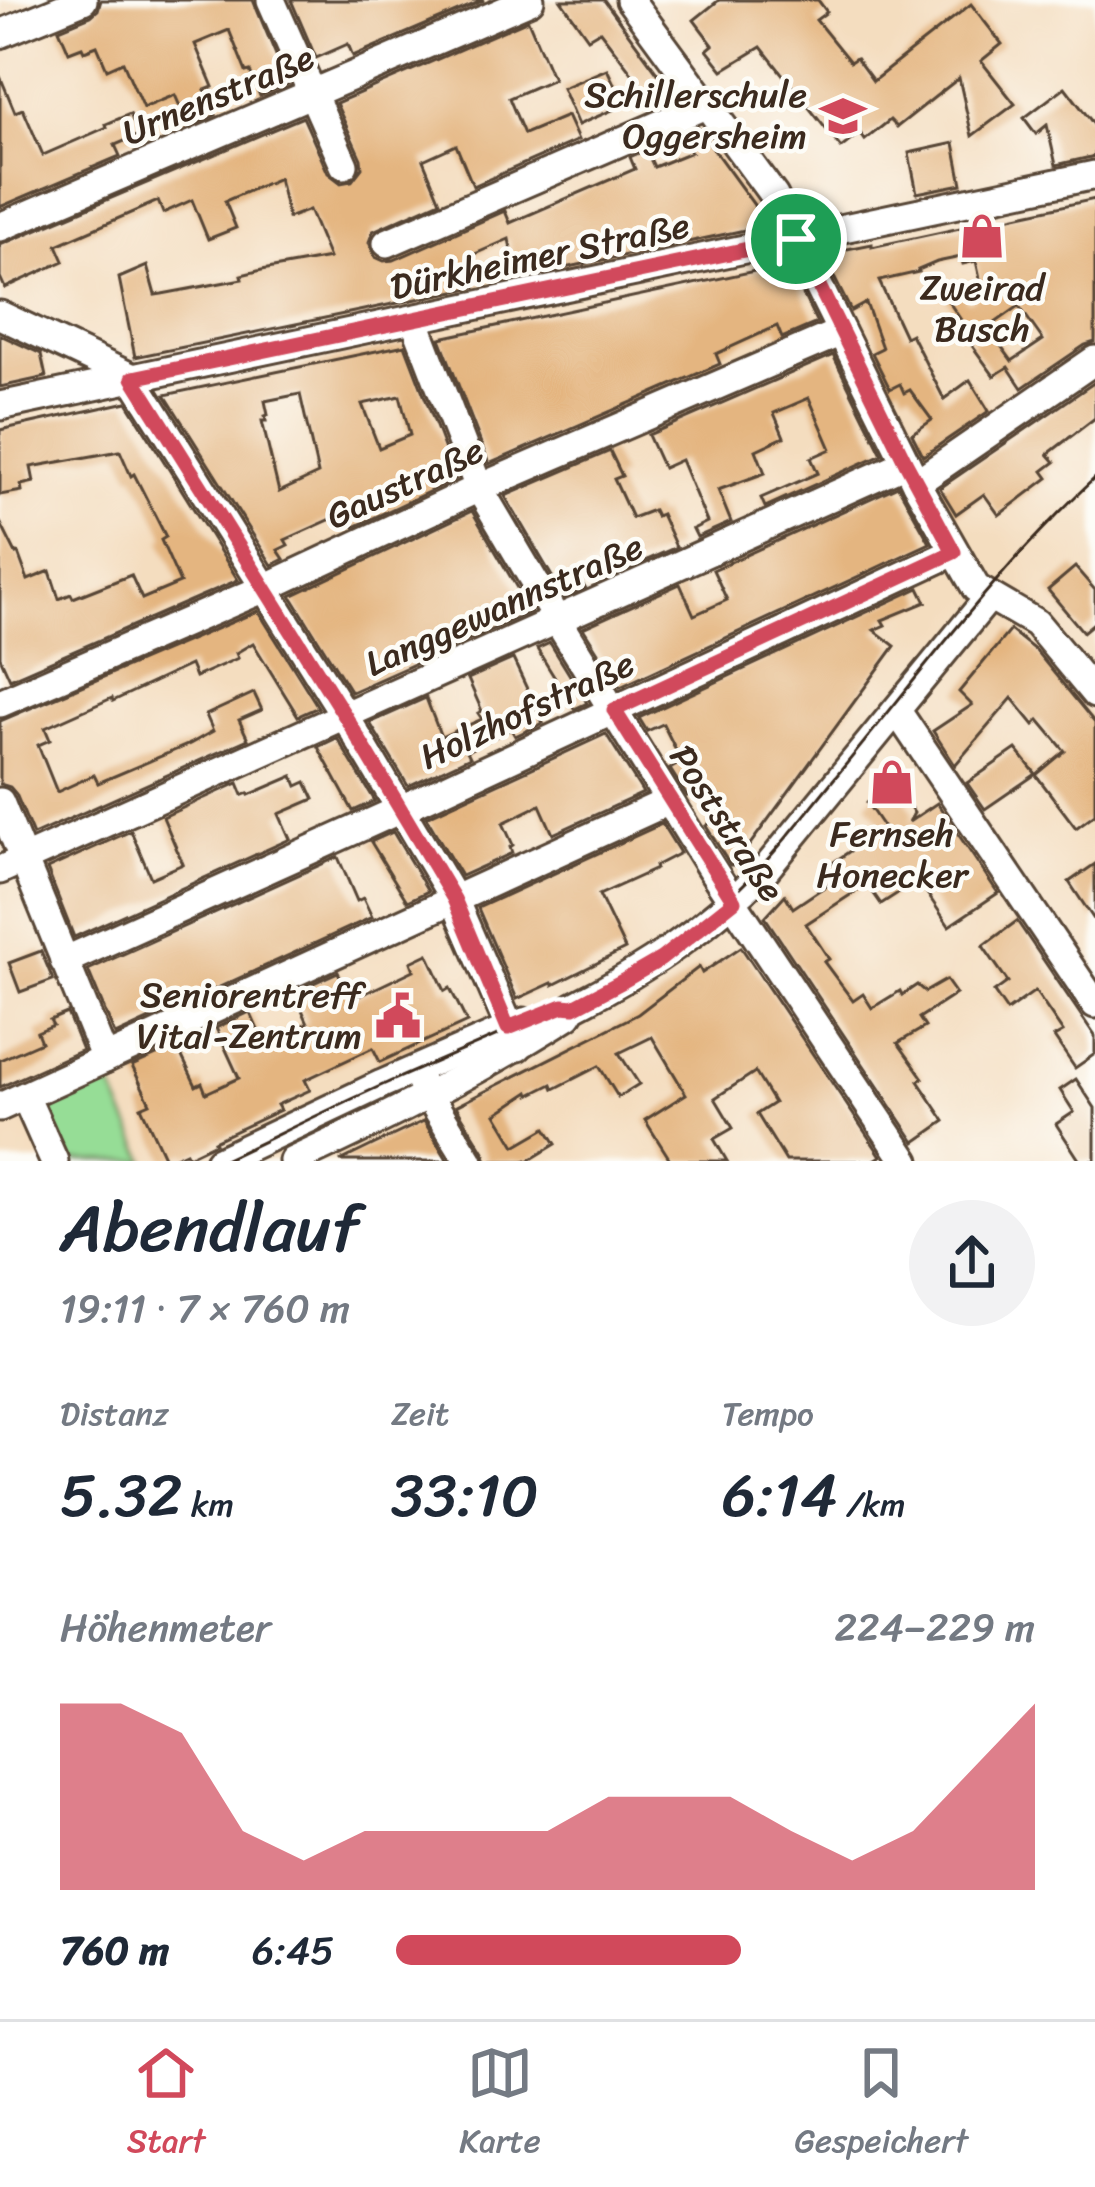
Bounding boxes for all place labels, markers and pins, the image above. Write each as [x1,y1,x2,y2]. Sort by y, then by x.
place label: Schillerschule Oggersheim [584,63,807,168]
school or university icon: Schillerschule Oggersheim [818,91,868,141]
pin [745,188,847,290]
shop icon: Zweirad Busch [957,211,1007,261]
place label: Zweirad Busch [920,256,1046,361]
shop icon: Fernseh Honecker [867,757,917,807]
place label: Fernseh Honecker [817,802,970,907]
place label: Seniorentreff Vital-Zentrum [137,963,367,1068]
public building icon: Seniorentreff Vital-Zentrum [373,991,423,1041]

